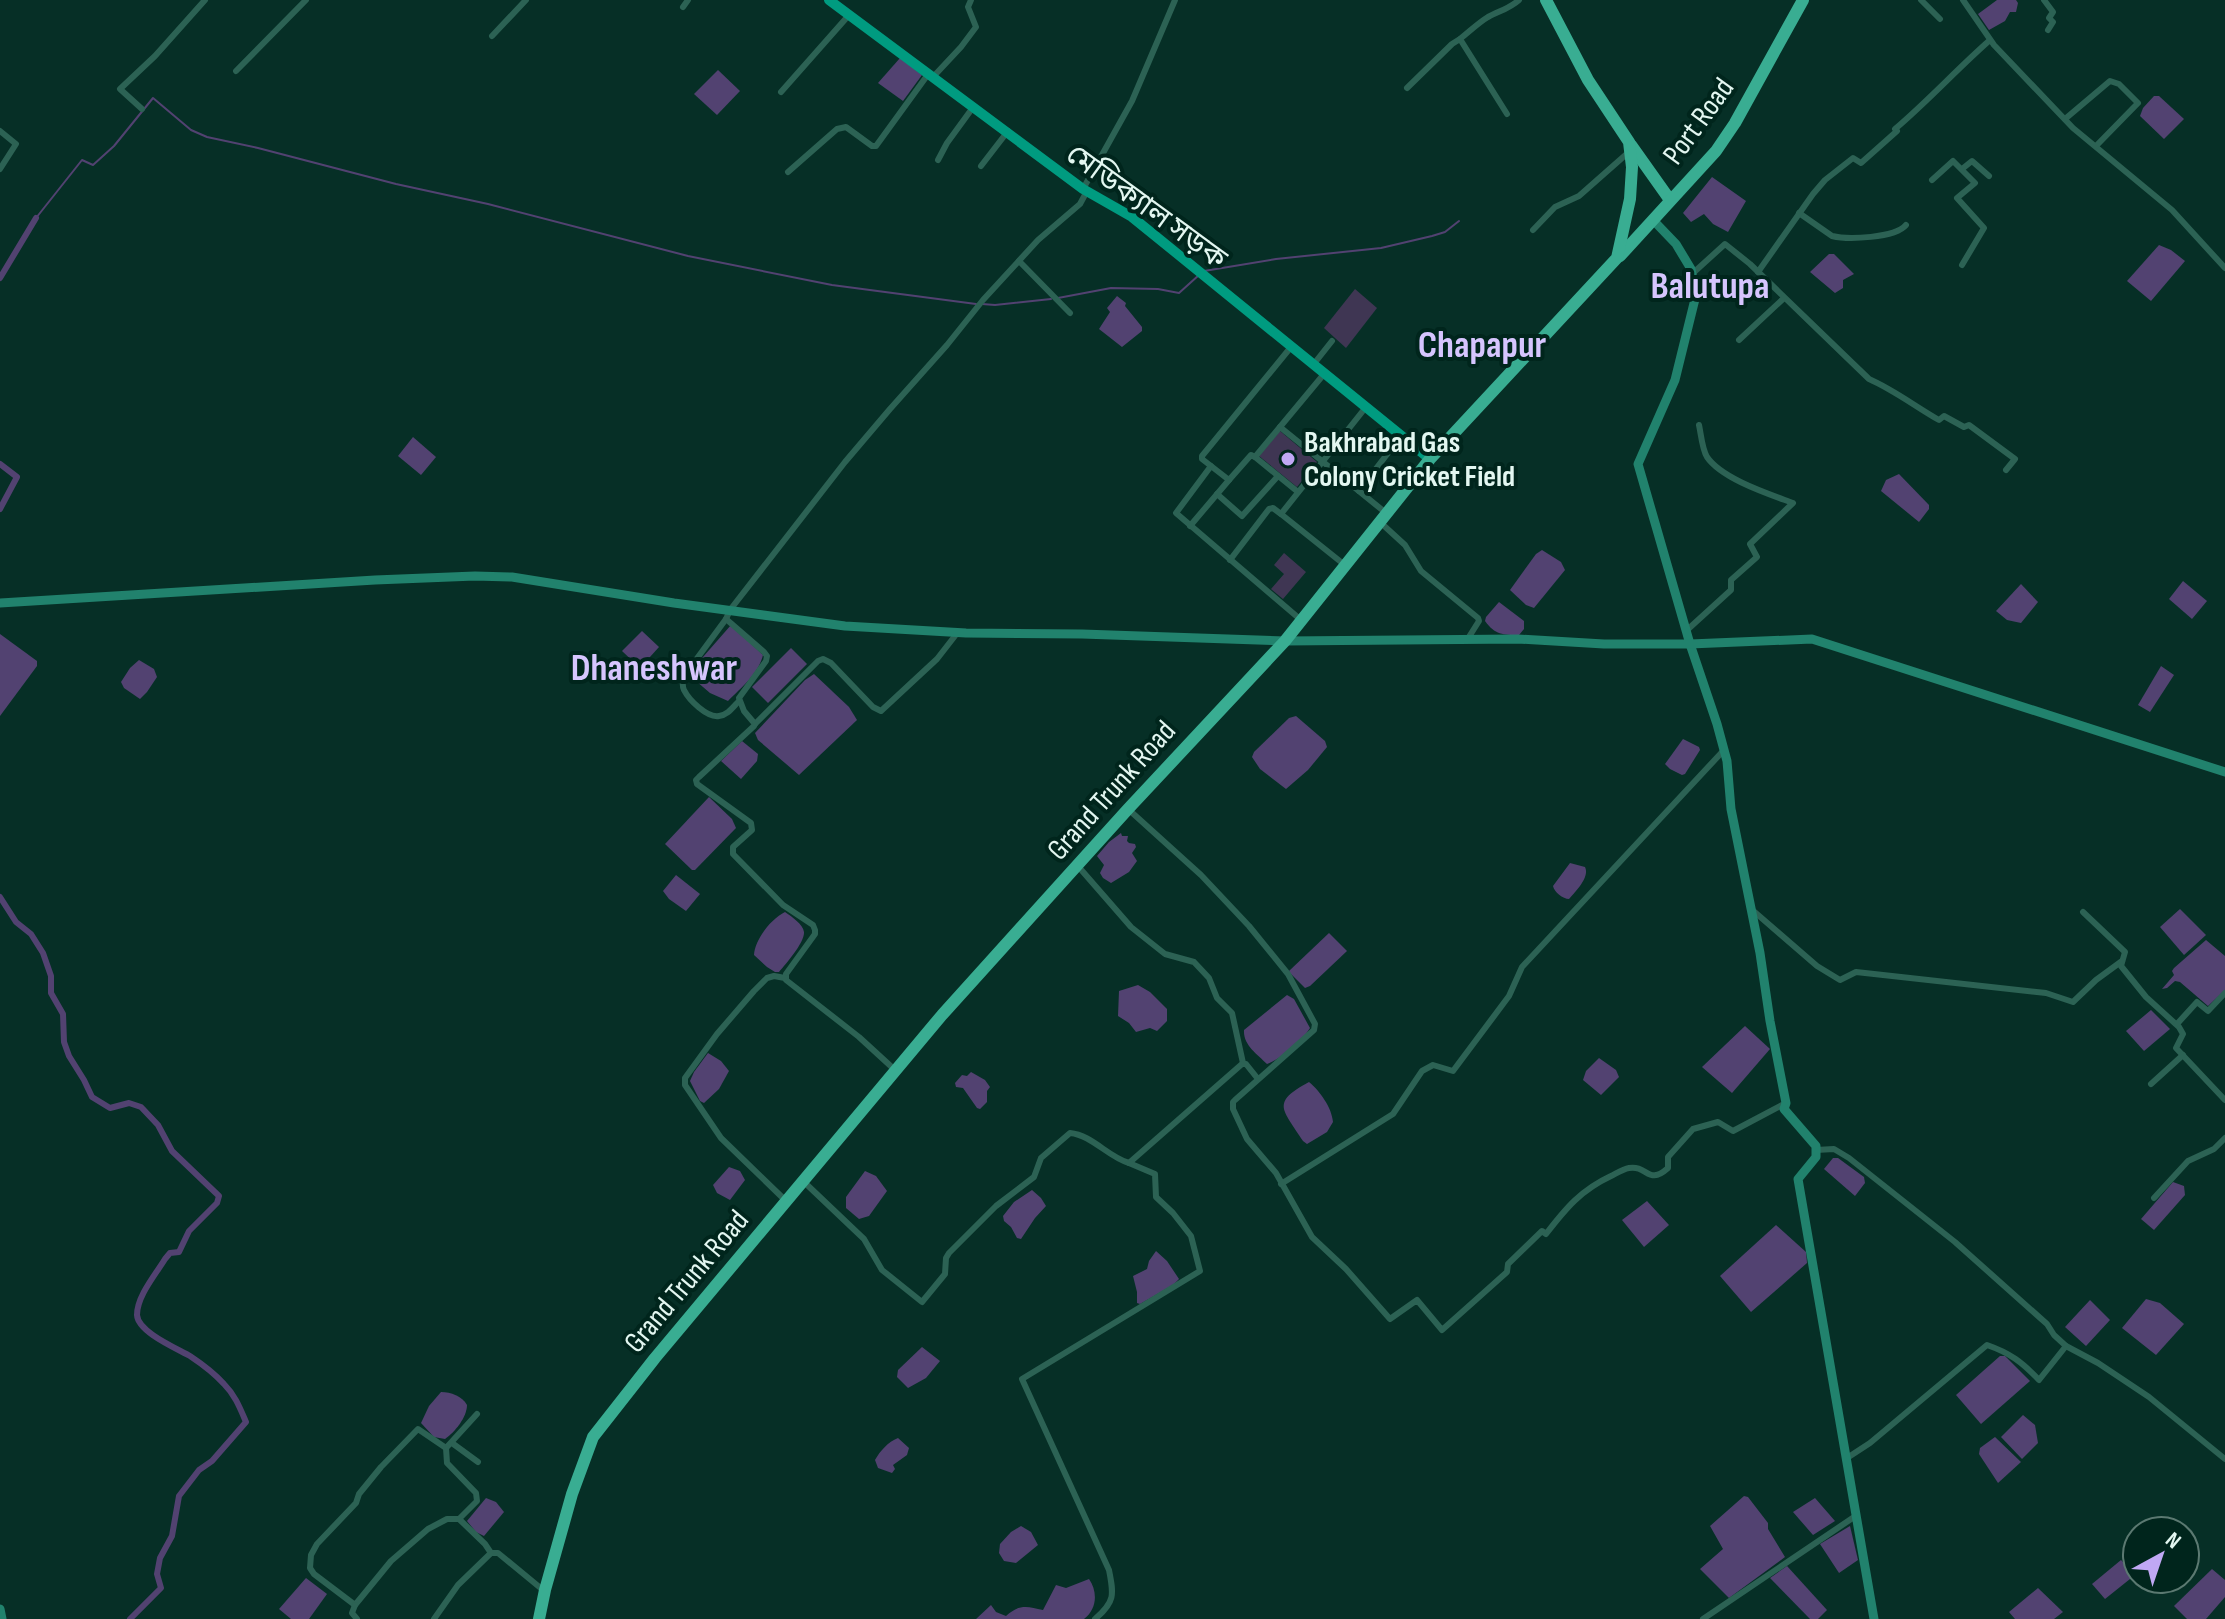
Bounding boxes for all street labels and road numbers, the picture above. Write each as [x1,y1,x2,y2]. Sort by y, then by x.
street label: Port Road [1655,71,1742,172]
street label: মেডিক্যাল সড়ক [1059,136,1235,278]
street label: Grand Trunk Road [1040,714,1184,868]
street label: Grand Trunk Road [617,1203,757,1360]

